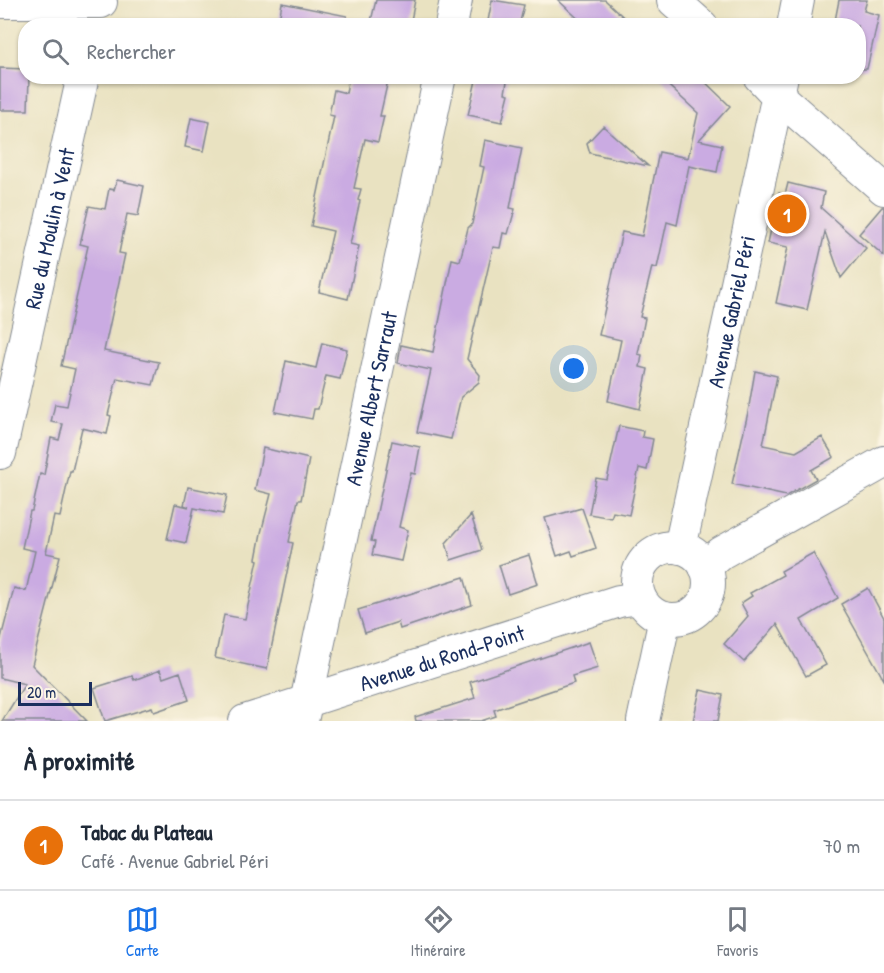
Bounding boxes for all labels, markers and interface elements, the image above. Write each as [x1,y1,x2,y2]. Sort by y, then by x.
search box [18,18,866,84]
icon: search [39,35,72,68]
text: Rechercher [87,36,176,66]
street label: Rue du Moulin à Vent [17,145,82,312]
pin: 1 [768,192,806,236]
street label: Avenue Gabriel Péri [700,233,762,390]
street label: Avenue Albert Sarraut [338,308,404,488]
your location [559,354,588,383]
street label: Avenue du Rond-Point [356,617,529,698]
scale bar [18,679,92,706]
text: 20 m [27,681,56,703]
text: À proximité [24,743,135,778]
text: Tabac du Plateau [81,817,212,847]
text: 1 [40,832,47,859]
text: 70 m [823,832,860,859]
text: Café · Avenue Gabriel Péri [81,847,269,874]
tab: Carte [126,903,159,961]
tab: Itinéraire [411,903,466,961]
tab: Favoris [717,903,758,961]

